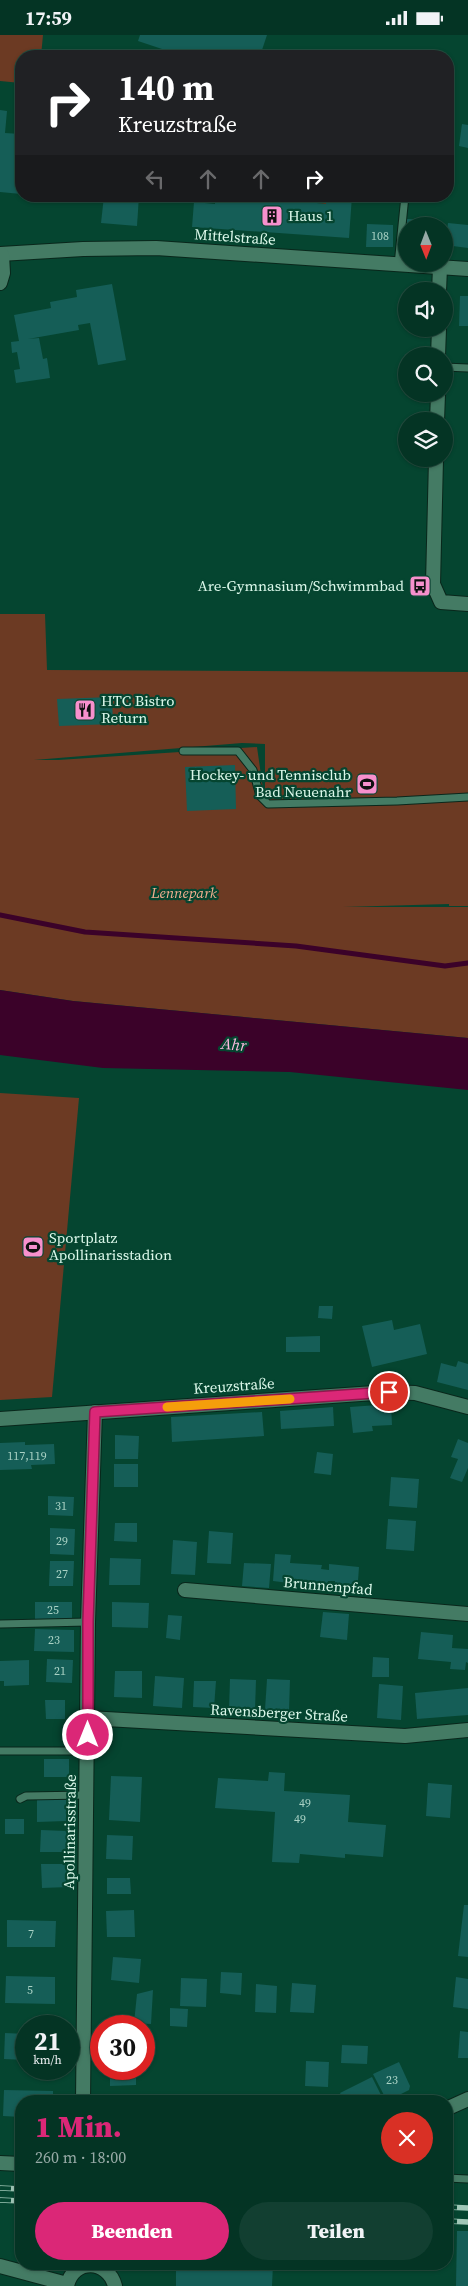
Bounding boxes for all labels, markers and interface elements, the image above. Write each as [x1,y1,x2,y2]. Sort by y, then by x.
text: 17:59 [25,5,72,31]
text: 140 m [118,64,214,112]
icon: right [35,70,100,135]
text: Kreuzstraße [118,109,237,139]
icon: left [141,165,169,193]
icon: ahead [194,165,222,193]
icon: ahead [247,165,275,193]
icon: right [300,165,328,193]
building icon: Haus 1 [260,204,284,228]
place label: Haus 1 [288,205,333,226]
north arrow [398,217,452,273]
map controls [398,217,453,467]
street label: Mittelstraße [194,223,277,250]
house number: 108 [371,228,389,244]
button: sound [398,282,453,337]
button: search [398,347,453,402]
button: layers [398,412,453,467]
bus stop icon: Are-Gymnasium/Schwimmbad [408,574,432,598]
place label: Are-Gymnasium/Schwimmbad [198,575,404,596]
place label: HTC Bistro Return [101,690,174,728]
restaurant icon: HTC Bistro Return [73,698,97,722]
place label: Hockey- und Tennisclub Bad Neuenahr [190,764,352,802]
sports icon: Hockey- und Tennisclub Bad Neuenahr [355,772,379,796]
park label: Lennepark [150,882,218,903]
water label: Ahr [219,1032,248,1056]
place label: Sportplatz Apollinarisstadion [49,1227,172,1265]
sports icon: Sportplatz Apollinarisstadion [21,1235,45,1259]
pin [368,1371,410,1413]
street label: Kreuzstraße [193,1372,276,1399]
icon: arrive [375,1378,403,1406]
house number: 117,119 [7,1448,47,1464]
house number: 31 [55,1498,67,1514]
house number: 29 [56,1533,68,1549]
house number: 27 [56,1566,68,1582]
street label: Brunnenpfad [283,1571,374,1600]
house number: 25 [47,1602,59,1618]
house number: 23 [48,1632,60,1648]
house number: 21 [54,1663,66,1679]
street label: Ravensberger Straße [210,1698,349,1727]
position arrow [61,1708,113,1760]
street label: Apollinarisstraße [58,1774,81,1890]
house number: 49 [299,1795,311,1811]
house number: 49 [294,1811,306,1827]
house number: 7 [28,1926,34,1942]
house number: 5 [27,1982,33,1998]
speed limit sign: 30 [90,2015,155,2080]
text: 21 [34,2024,61,2058]
text: km/h [33,2052,62,2068]
house number: 23 [386,2072,398,2088]
text: 1 Min. [35,2106,122,2147]
button: close [381,2112,433,2164]
text: 260 m · 18:00 [35,2146,126,2168]
button: Beenden [35,2202,229,2260]
button: Teilen [239,2202,433,2260]

